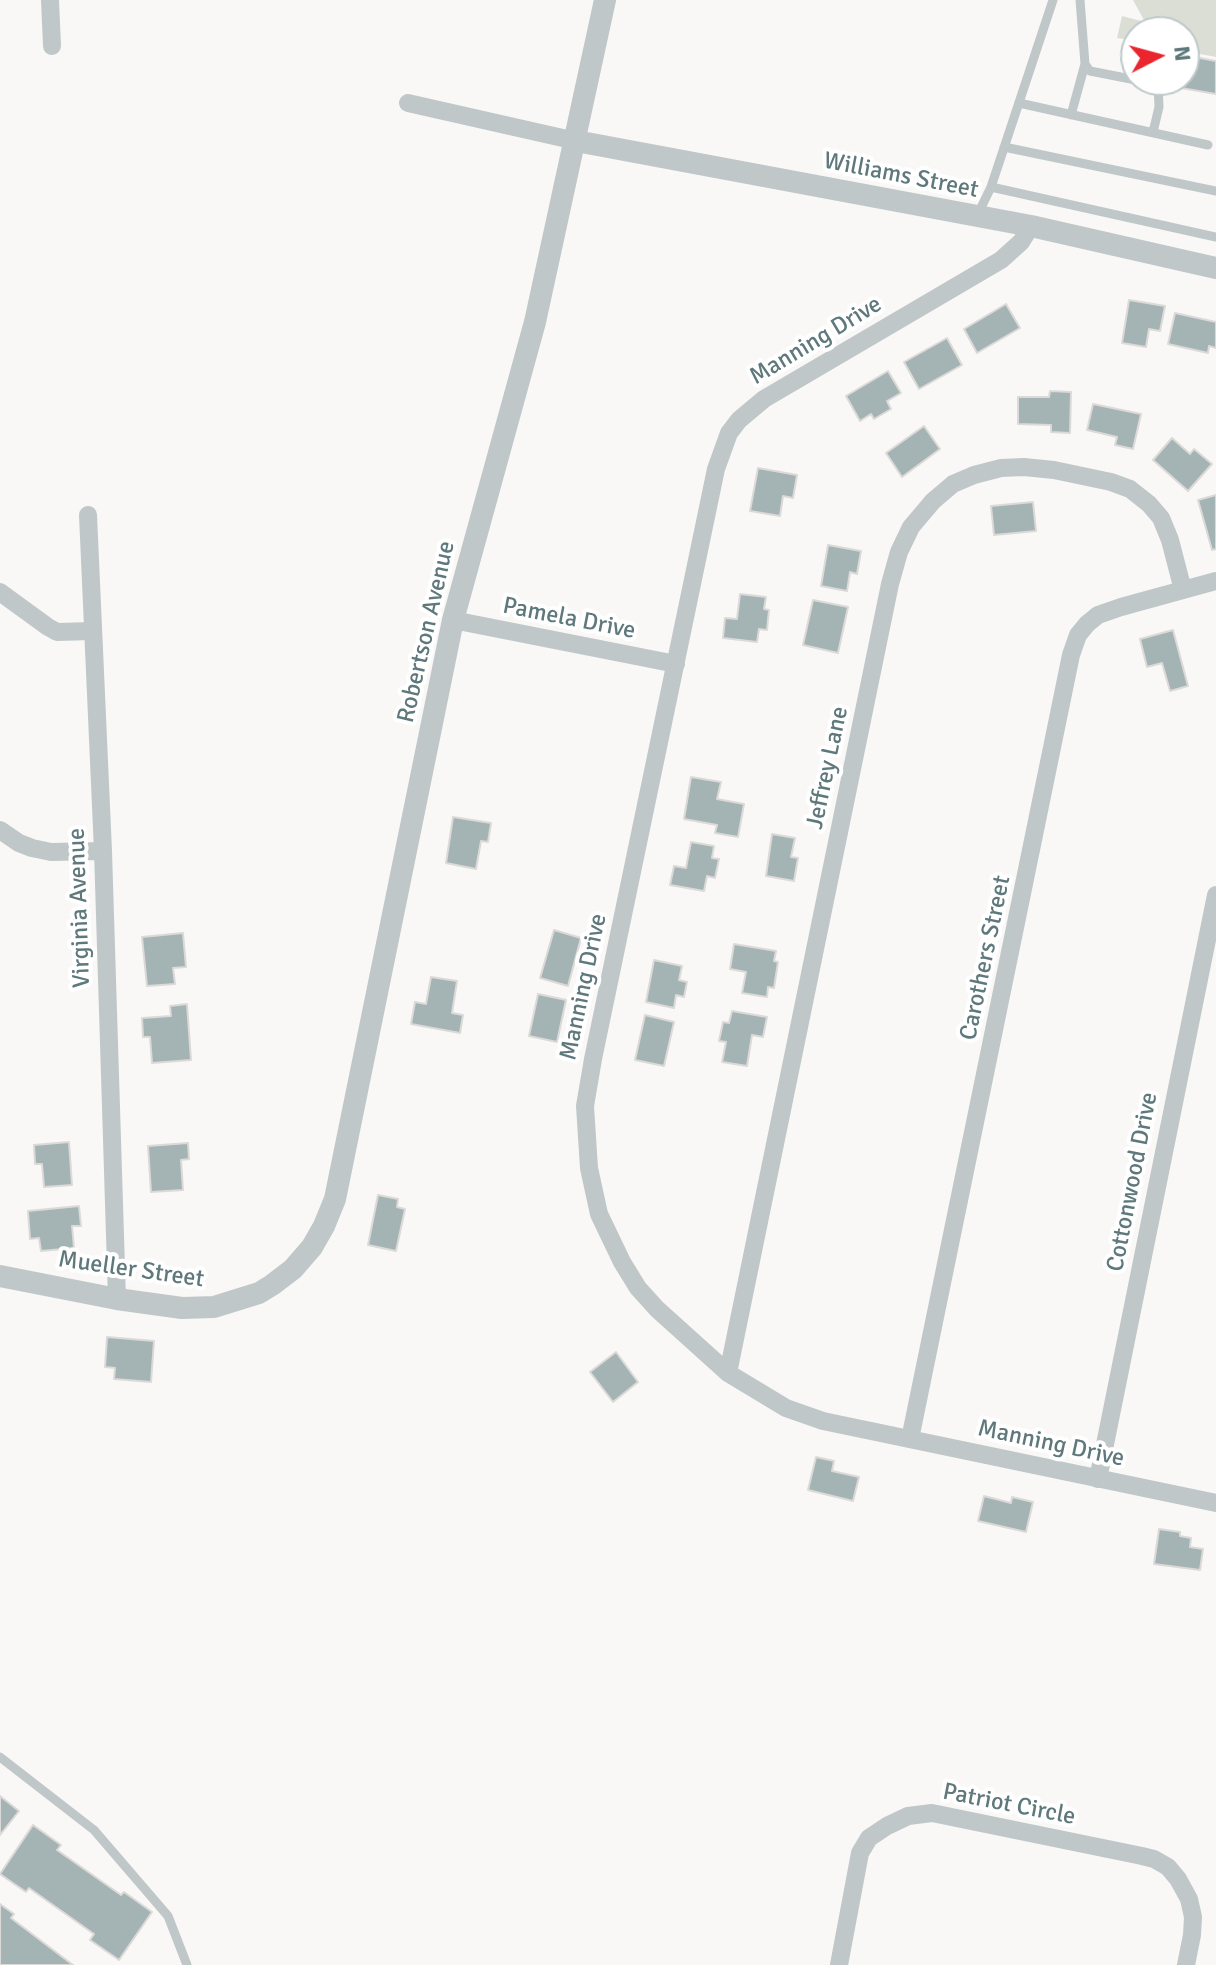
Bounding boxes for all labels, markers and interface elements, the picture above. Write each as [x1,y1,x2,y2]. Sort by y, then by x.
north arrow [1120,16,1200,96]
text: N [1168,45,1197,63]
street label: Williams Street [821,147,981,205]
street label: Manning Drive [745,290,887,392]
street label: Robertson Avenue [392,538,462,726]
street label: Pamela Drive [500,592,638,646]
street label: Jeffrey Lane [801,704,855,832]
street label: Virginia Avenue [63,827,97,989]
street label: Carothers Street [954,873,1018,1043]
street label: Manning Drive [554,911,614,1063]
street label: Cottonwood Drive [1101,1090,1165,1274]
street label: Mueller Street [56,1246,206,1294]
street label: Manning Drive [975,1414,1127,1474]
street label: Patriot Circle [940,1778,1078,1832]

